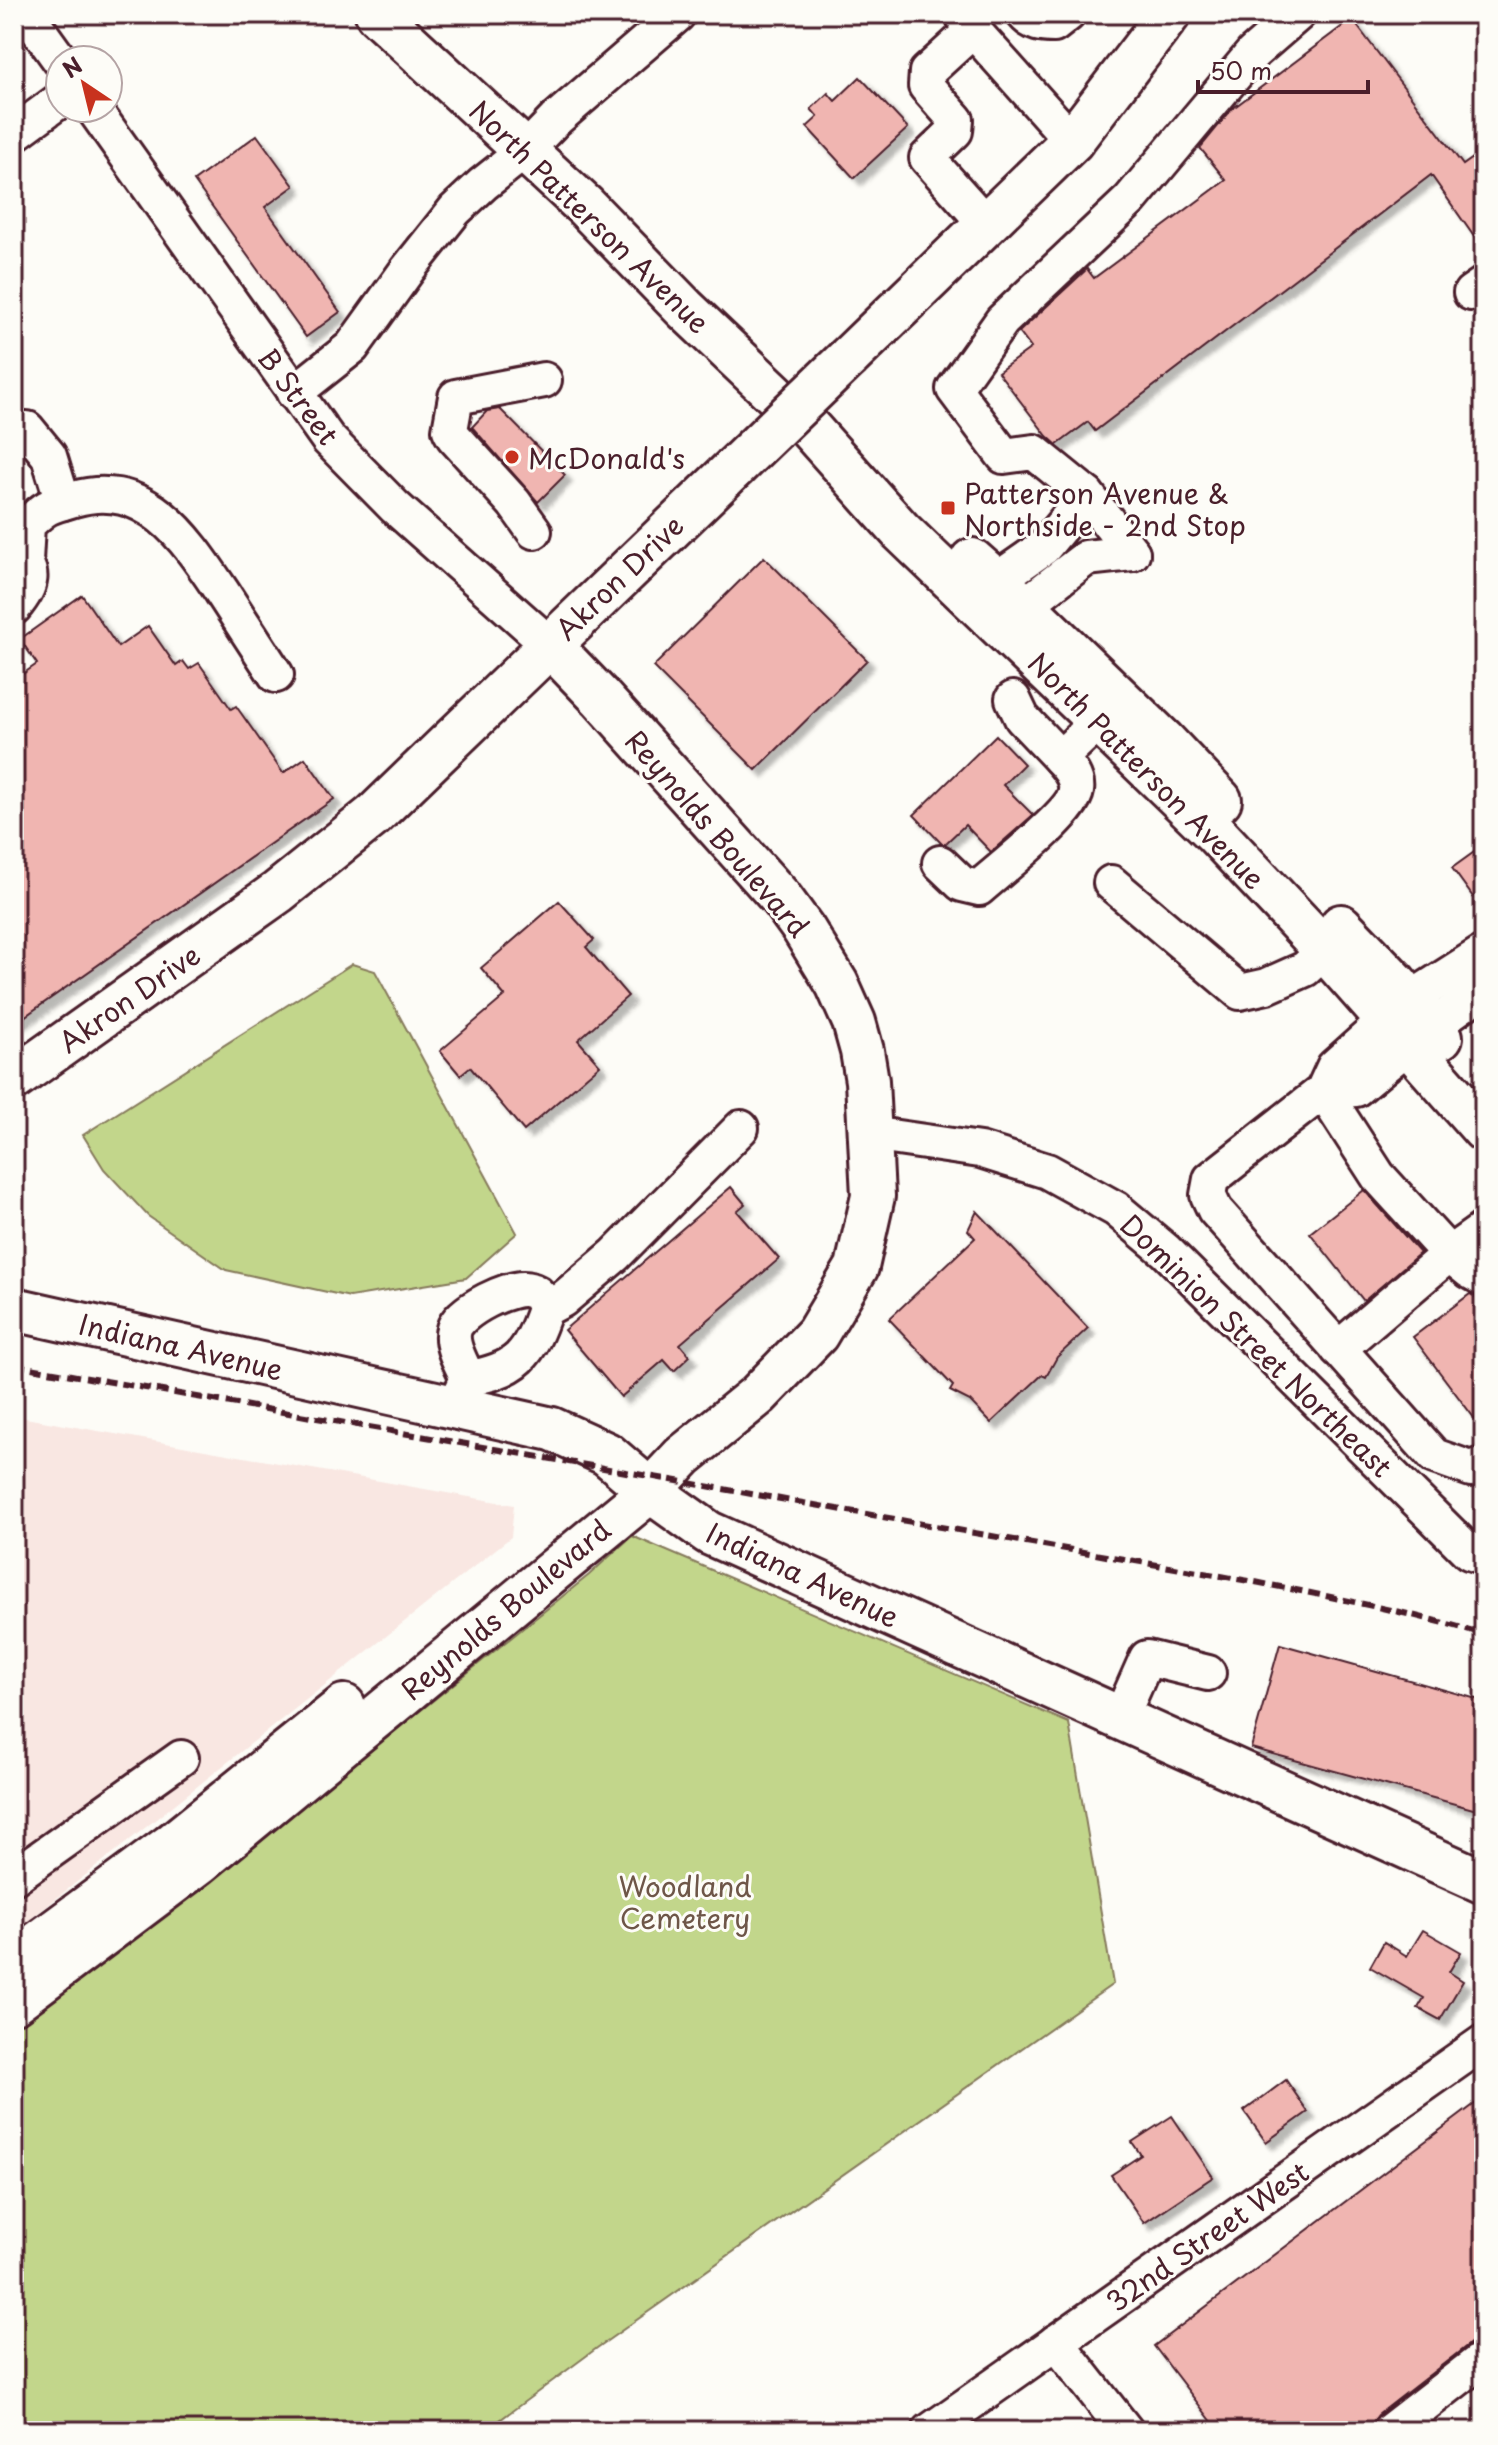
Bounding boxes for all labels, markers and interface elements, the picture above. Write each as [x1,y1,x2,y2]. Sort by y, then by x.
north arrow [44,44,124,124]
scale bar [1198,44,1368,94]
text: N [55,48,88,85]
text: 50 m [1210,52,1272,88]
street label: North Patterson Avenue [460,89,720,343]
street label: B Street [248,338,350,454]
place label: McDonald's [528,436,685,479]
marker: McDonald's [503,448,521,466]
place label: Patterson Avenue & Northside - 2nd Stop [964,471,1246,546]
marker: Patterson Avenue & Northside - 2nd Stop [939,499,957,517]
street label: Akron Drive [545,505,693,649]
street label: North Patterson Avenue [1019,642,1275,898]
street label: Reynolds Boulevard [616,720,820,946]
street label: Akron Drive [49,933,209,1063]
street label: Dominion Street Northeast [1111,1203,1403,1487]
street label: Indiana Avenue [75,1302,287,1390]
street label: Reynolds Boulevard [391,1508,619,1710]
street label: Indiana Avenue [700,1511,906,1637]
park label: Woodland Cemetery [618,1864,752,1939]
street label: 32nd Street West [1097,2150,1317,2322]

